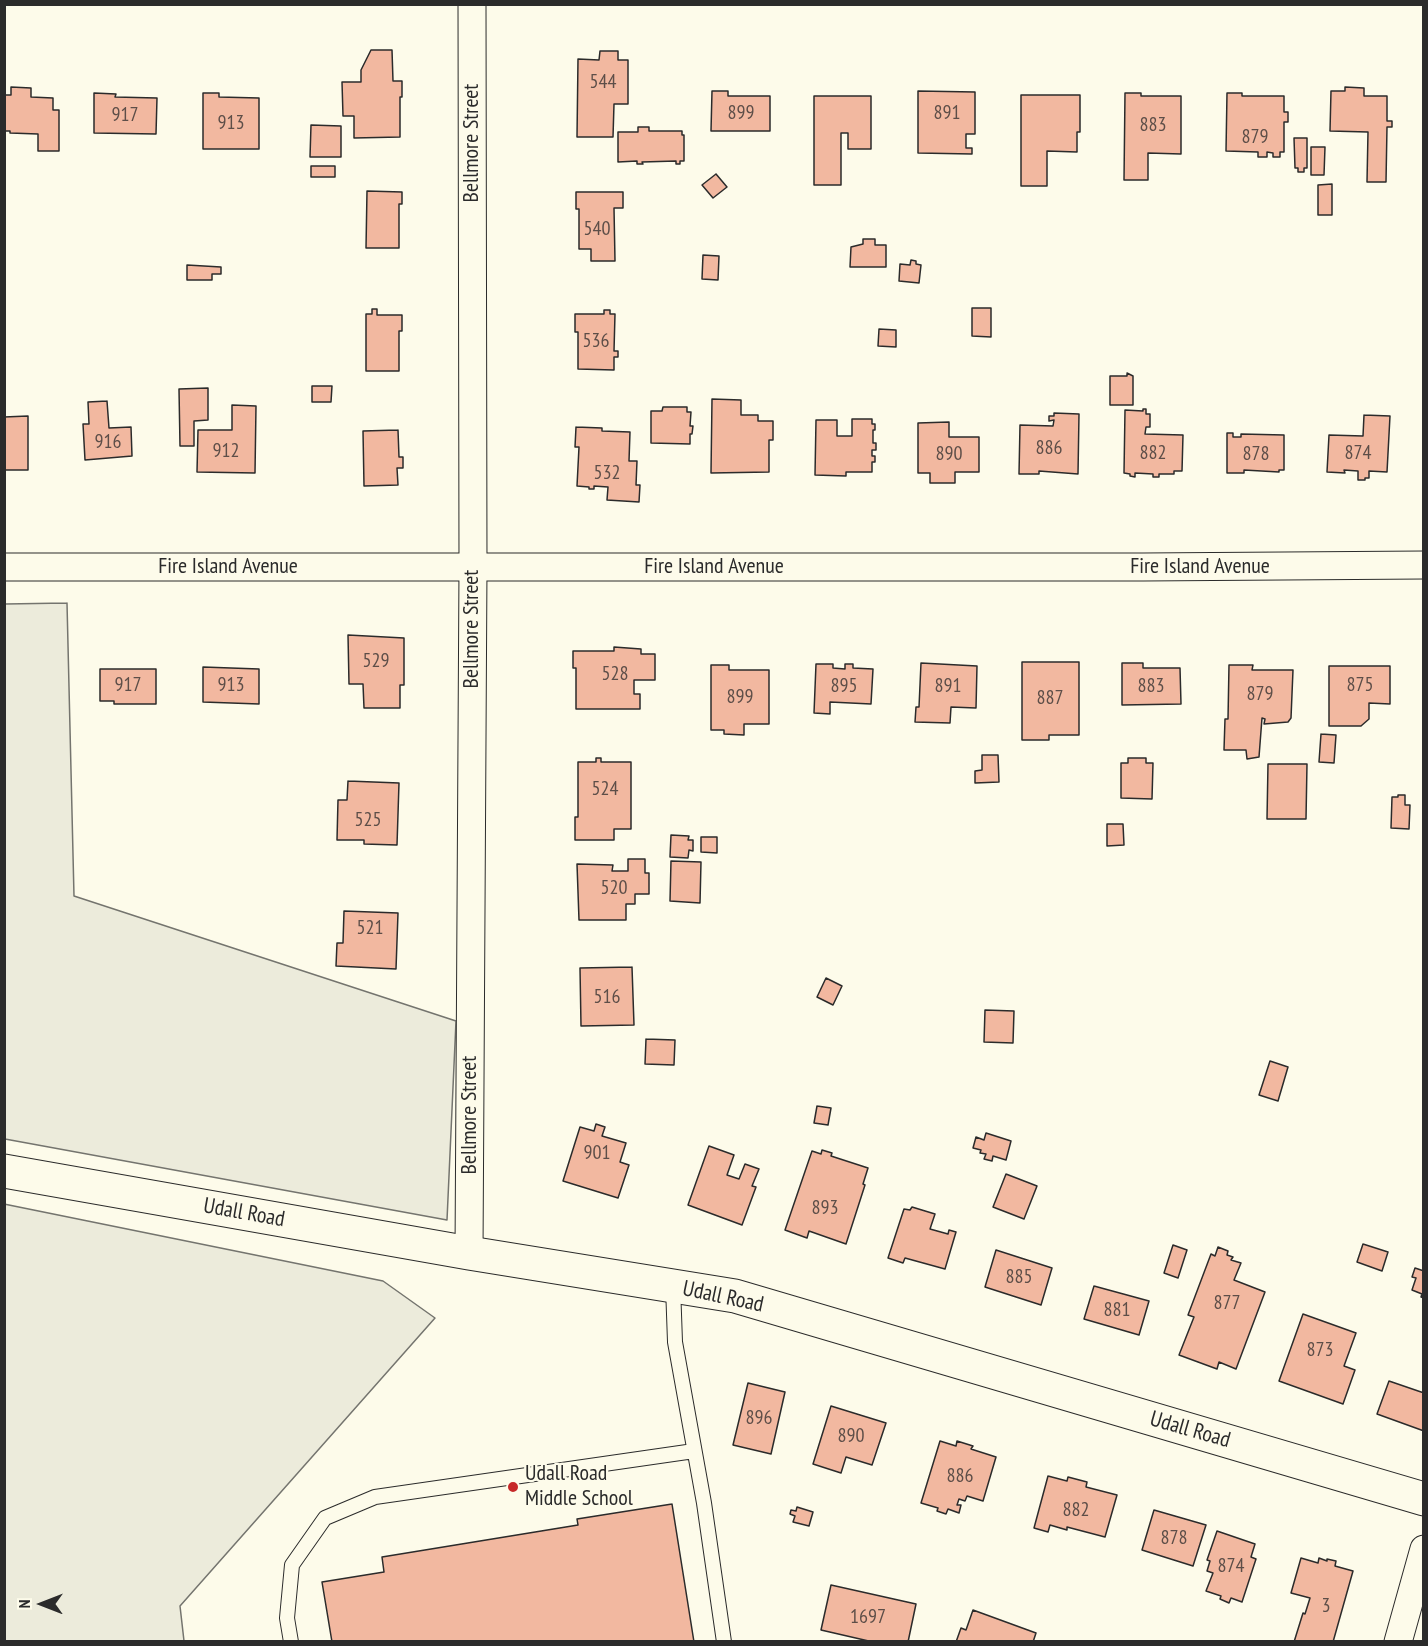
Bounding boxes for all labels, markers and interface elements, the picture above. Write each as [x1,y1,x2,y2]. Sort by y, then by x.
house number: 544 [590,70,616,94]
street label: Bellmore Street [459,84,485,202]
house number: 899 [728,101,754,125]
house number: 891 [934,101,960,125]
house number: 917 [112,103,138,127]
house number: 913 [218,111,244,135]
house number: 883 [1140,113,1166,137]
house number: 879 [1242,125,1268,149]
house number: 540 [584,217,610,241]
house number: 536 [583,329,609,353]
house number: 916 [95,430,121,454]
house number: 886 [1036,436,1062,460]
house number: 912 [213,439,239,463]
house number: 882 [1140,441,1166,465]
house number: 874 [1345,441,1371,465]
house number: 890 [936,442,962,466]
house number: 878 [1243,442,1269,466]
house number: 532 [594,461,620,485]
street label: Fire Island Avenue [158,554,298,580]
street label: Fire Island Avenue [644,554,784,580]
street label: Fire Island Avenue [1130,554,1270,580]
street label: Bellmore Street [459,570,485,688]
house number: 529 [363,649,389,673]
house number: 528 [602,662,628,686]
house number: 917 [115,673,141,697]
house number: 913 [218,673,244,697]
house number: 875 [1347,673,1373,697]
house number: 895 [831,674,857,698]
house number: 891 [935,674,961,698]
house number: 883 [1138,674,1164,698]
house number: 879 [1247,682,1273,706]
house number: 899 [727,685,753,709]
house number: 887 [1037,686,1063,710]
house number: 524 [592,777,618,801]
house number: 525 [355,808,381,832]
house number: 520 [601,876,627,900]
house number: 521 [357,916,383,940]
house number: 516 [594,985,620,1009]
street label: Bellmore Street [457,1056,483,1174]
house number: 901 [584,1141,610,1165]
street label: Udall Road [201,1193,287,1233]
house number: 893 [812,1196,838,1220]
house number: 885 [1006,1265,1032,1289]
street label: Udall Road [680,1276,766,1318]
house number: 877 [1214,1291,1240,1315]
house number: 881 [1104,1298,1130,1322]
house number: 873 [1307,1338,1333,1362]
house number: 896 [746,1406,772,1430]
street label: Udall Road [1147,1406,1233,1454]
house number: 890 [838,1424,864,1448]
place label: Udall Road Middle School [525,1461,633,1512]
house number: 886 [947,1464,973,1488]
marker: Udall Road Middle School [506,1480,520,1494]
house number: 882 [1063,1498,1089,1522]
house number: 878 [1161,1526,1187,1550]
house number: 874 [1218,1554,1244,1578]
north arrow [12,1574,72,1634]
house number: 3 [1322,1594,1330,1618]
text: N [14,1600,34,1608]
house number: 1697 [850,1605,886,1629]

